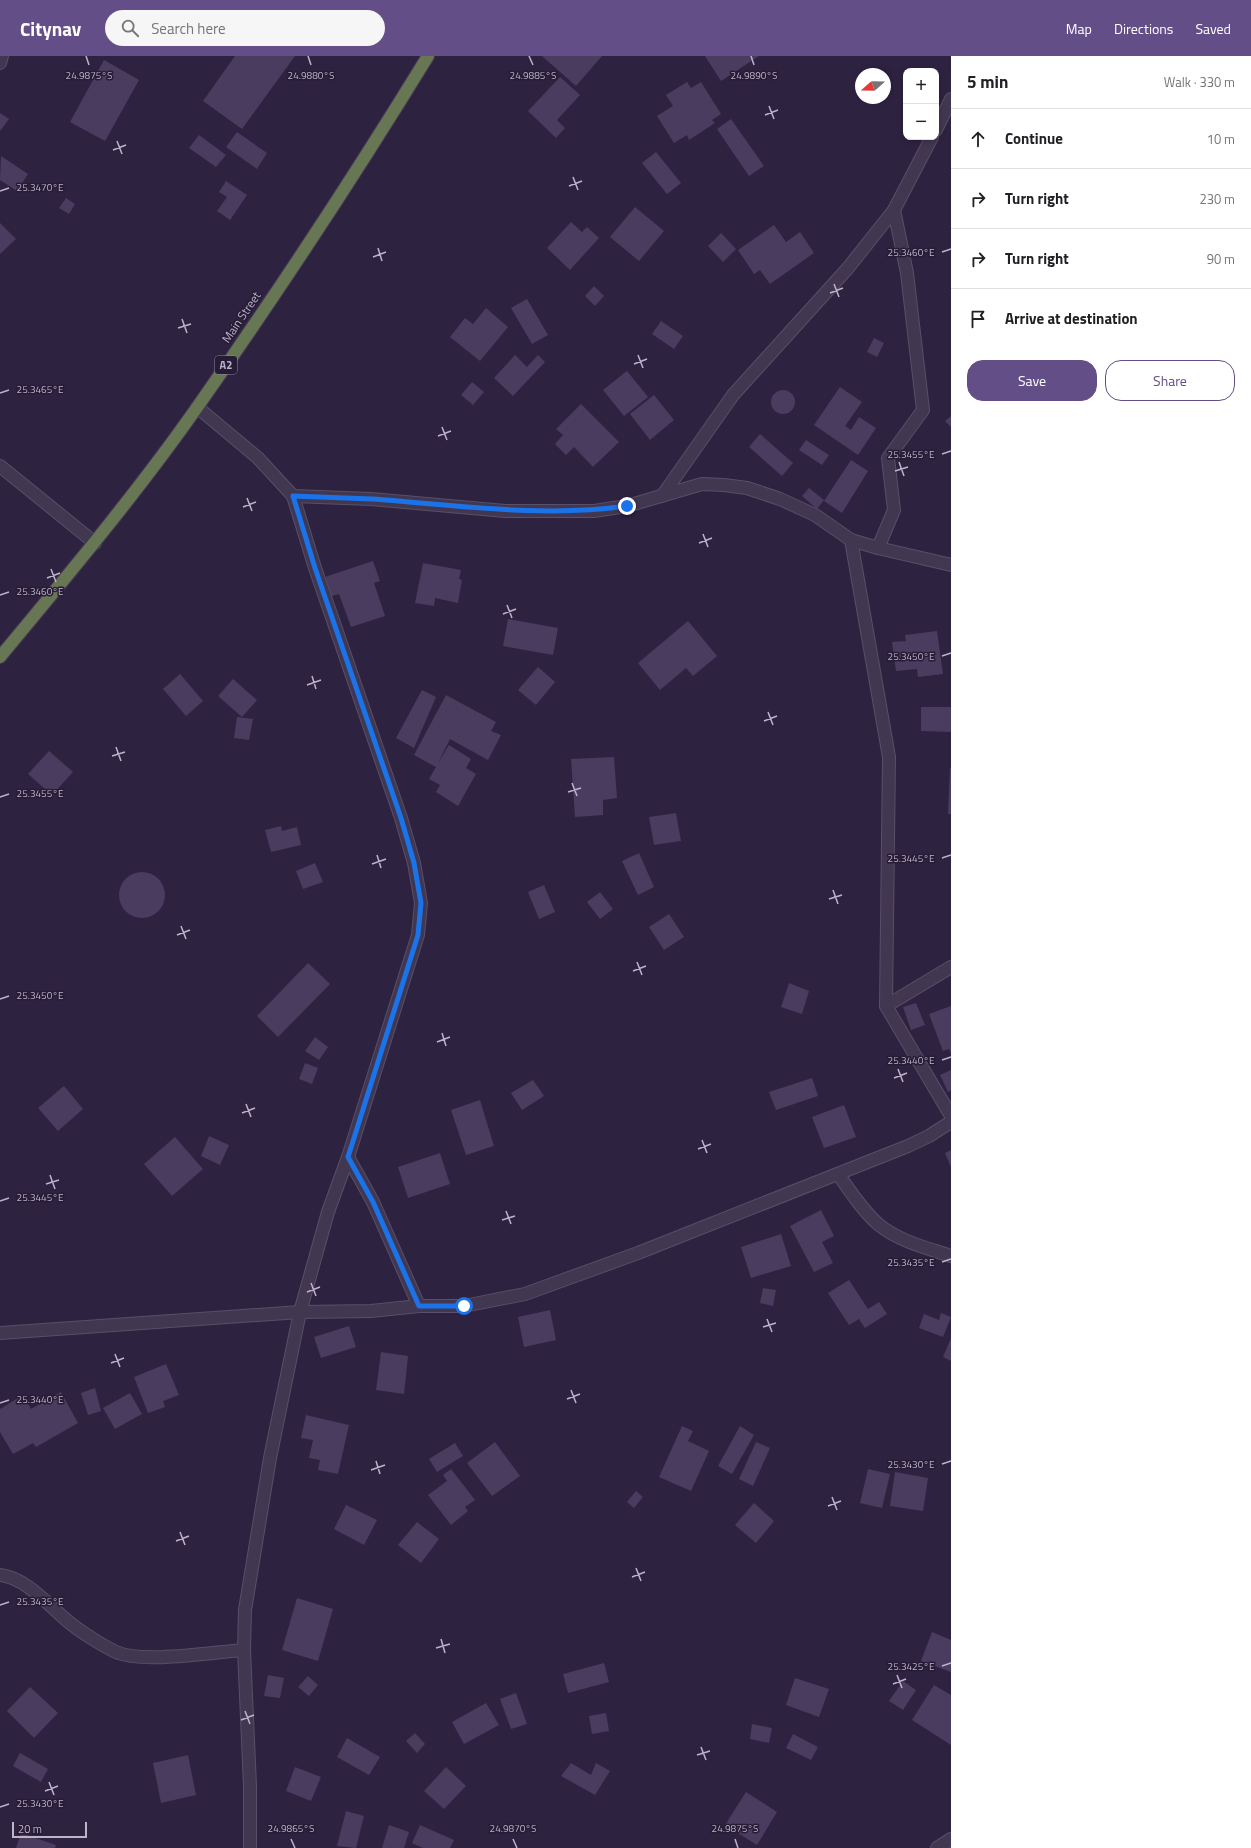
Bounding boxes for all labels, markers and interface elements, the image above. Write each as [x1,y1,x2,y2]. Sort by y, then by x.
search box [105,10,385,46]
text: Citynav [20,14,81,43]
icon: search [119,17,141,39]
text: Search here [151,17,226,40]
text: Map [1066,18,1092,39]
text: Directions [1114,18,1173,39]
text: Saved [1195,18,1231,39]
text: 24.9875°S [66,68,112,83]
text: 24.9880°S [288,68,334,83]
text: 24.9885°S [510,68,556,83]
text: 24.9890°S [731,68,777,83]
north arrow [855,68,891,104]
map controls [903,68,939,140]
button: + [903,68,939,104]
text: 5 min [967,69,1008,95]
text: Walk · 330 m [1164,72,1235,92]
button: − [903,104,939,140]
text: Continue [1005,127,1063,150]
icon: ahead [967,128,989,150]
text: 10 m [1207,129,1235,149]
text: 25.3470°E [17,180,64,195]
text: Turn right [1005,187,1069,210]
icon: right [967,188,989,210]
text: 230 m [1199,189,1235,209]
text: 25.3460°E [888,245,935,260]
text: Turn right [1005,247,1069,270]
icon: right [967,248,989,270]
text: 90 m [1207,249,1235,269]
street label: Main Street [217,287,266,347]
text: Arrive at destination [1005,307,1138,330]
icon: arrive [967,308,989,330]
road number: A2 [215,356,237,374]
button: Save [967,360,1097,401]
button: Share [1105,360,1235,401]
text: 25.3465°E [17,382,64,397]
text: 25.3455°E [888,447,935,462]
route end [618,497,636,515]
text: 25.3460°E [17,584,64,599]
text: 25.3450°E [888,649,935,664]
text: 25.3455°E [17,786,64,801]
text: 25.3445°E [888,851,935,866]
text: 25.3450°E [17,988,64,1003]
text: 25.3440°E [888,1053,935,1068]
text: 25.3445°E [17,1190,64,1205]
text: 25.3435°E [888,1255,935,1270]
route start [455,1297,473,1315]
text: 25.3440°E [17,1392,64,1407]
text: 25.3430°E [888,1457,935,1472]
text: 25.3435°E [17,1594,64,1609]
text: 25.3425°E [888,1659,935,1674]
text: 25.3430°E [17,1796,64,1811]
scale bar [12,1820,87,1839]
text: 20 m [18,1821,42,1837]
text: 24.9865°S [268,1821,314,1836]
text: 24.9870°S [490,1821,536,1836]
text: 24.9875°S [712,1821,758,1836]

